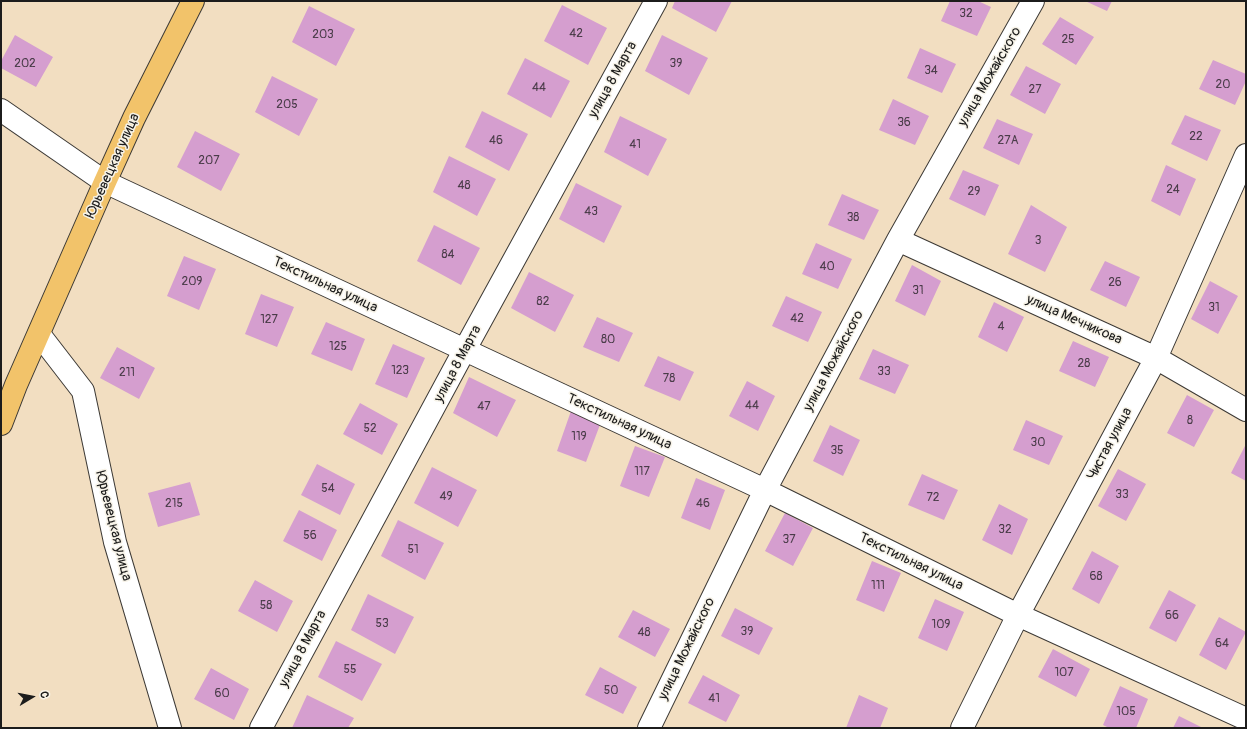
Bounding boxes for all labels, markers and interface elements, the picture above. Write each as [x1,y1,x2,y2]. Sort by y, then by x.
house number: 32 [959,7,973,21]
street label: улица Можайского [955,24,1025,130]
house number: 42 [569,27,583,41]
house number: 203 [312,28,334,42]
house number: 25 [1061,33,1075,47]
street label: улица 8 Марта [585,39,641,121]
house number: 202 [14,57,36,71]
house number: 39 [670,57,682,71]
house number: 34 [924,64,938,78]
house number: 20 [1216,78,1230,92]
house number: 44 [532,81,546,95]
house number: 27 [1028,83,1042,97]
house number: 205 [276,98,298,112]
street label: Юрьевецкая улица [82,111,144,221]
house number: 36 [897,116,911,130]
house number: 22 [1189,130,1203,144]
house number: 46 [489,134,503,148]
house number: 27А [998,134,1018,148]
house number: 41 [629,138,641,152]
house number: 207 [198,154,220,168]
house number: 48 [457,179,471,193]
house number: 24 [1166,183,1180,197]
house number: 29 [968,185,980,199]
house number: 43 [584,205,598,219]
house number: 38 [847,211,859,225]
house number: 3 [1035,234,1041,248]
house number: 84 [441,248,455,262]
street label: Текстильная улица [270,253,380,317]
house number: 40 [819,260,835,274]
house number: 209 [181,275,203,289]
house number: 26 [1108,276,1122,290]
house number: 31 [912,284,924,298]
street label: улица Мечникова [1023,291,1125,349]
house number: 82 [537,295,549,309]
house number: 31 [1208,301,1220,315]
street label: улица Можайского [800,308,868,414]
house number: 42 [790,312,804,326]
house number: 127 [260,313,278,327]
house number: 4 [998,320,1004,334]
street label: улица 8 Марта [431,323,485,405]
house number: 80 [601,333,615,347]
house number: 125 [329,340,347,354]
house number: 28 [1078,357,1090,371]
house number: 123 [391,364,409,378]
house number: 33 [877,365,891,379]
house number: 211 [119,366,135,380]
house number: 78 [663,372,675,386]
street label: Текстильная улица [564,390,674,454]
house number: 44 [745,399,759,413]
house number: 47 [477,400,491,414]
street label: Чистая улица [1084,405,1136,483]
house number: 8 [1187,414,1193,428]
house number: 52 [363,422,377,436]
house number: 119 [571,430,587,444]
house number: 30 [1031,436,1045,450]
house number: 35 [830,444,844,458]
house number: 117 [634,465,650,479]
street label: Юрьевецкая улица [91,469,135,583]
house number: 54 [321,482,335,496]
house number: 33 [1115,488,1129,502]
house number: 49 [439,490,453,504]
house number: 72 [926,491,940,505]
house number: 215 [165,497,183,511]
house number: 46 [696,497,710,511]
house number: 32 [998,523,1012,537]
house number: 56 [303,529,317,543]
street label: Текстильная улица [856,530,966,594]
house number: 37 [782,533,796,547]
house number: 51 [407,543,419,557]
house number: 68 [1089,570,1103,584]
house number: 111 [871,579,885,593]
street label: улица Можайского [655,595,719,703]
house number: 58 [260,599,272,613]
street label: улица 8 Марта [276,608,330,690]
house number: 66 [1165,609,1179,623]
house number: 53 [375,617,389,631]
house number: 109 [931,618,951,632]
house number: 39 [741,625,753,639]
house number: 48 [637,626,651,640]
house number: 64 [1215,637,1229,651]
house number: 55 [343,663,357,677]
house number: 107 [1054,666,1074,680]
north arrow [12,677,52,717]
house number: 50 [604,684,618,698]
house number: 60 [214,687,230,701]
text: С [37,690,51,699]
house number: 41 [708,692,720,706]
house number: 105 [1116,705,1136,719]

